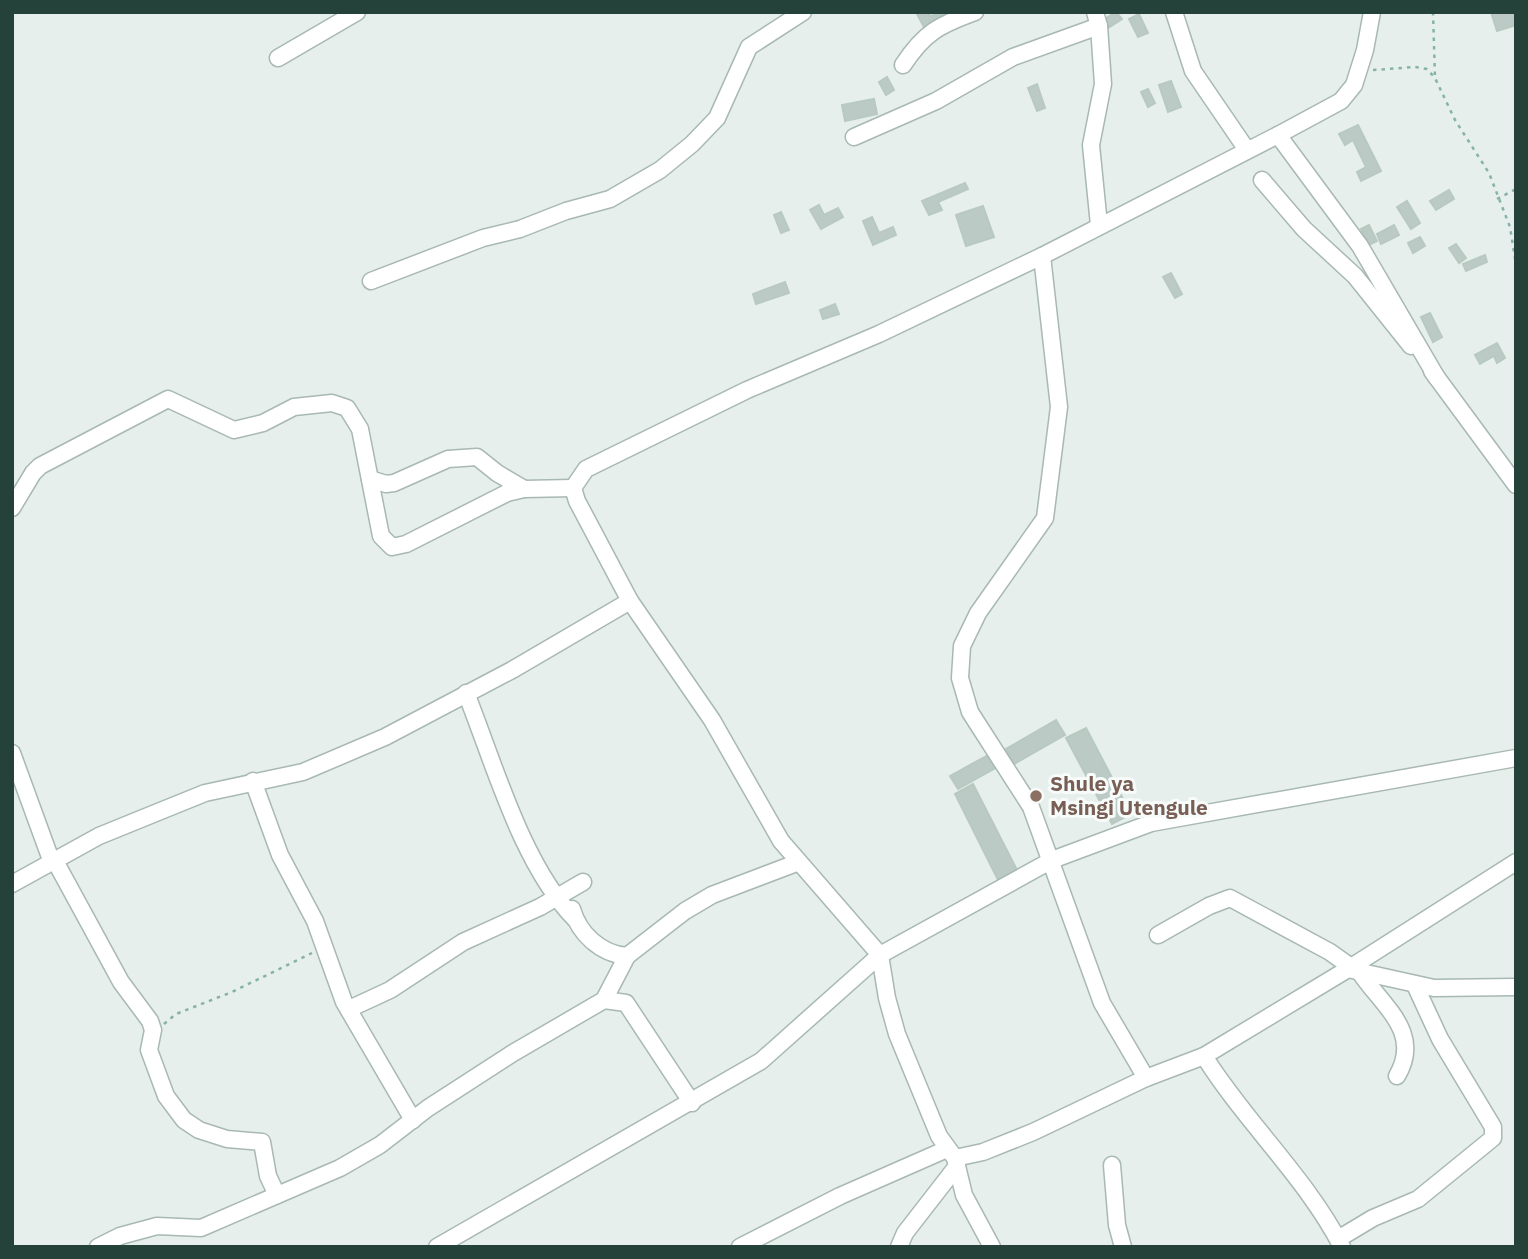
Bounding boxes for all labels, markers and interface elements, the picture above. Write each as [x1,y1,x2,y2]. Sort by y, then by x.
place label: Shule ya Msingi Utengule [1050,769,1208,821]
marker: Shule ya Msingi Utengule [1028,788,1044,804]

